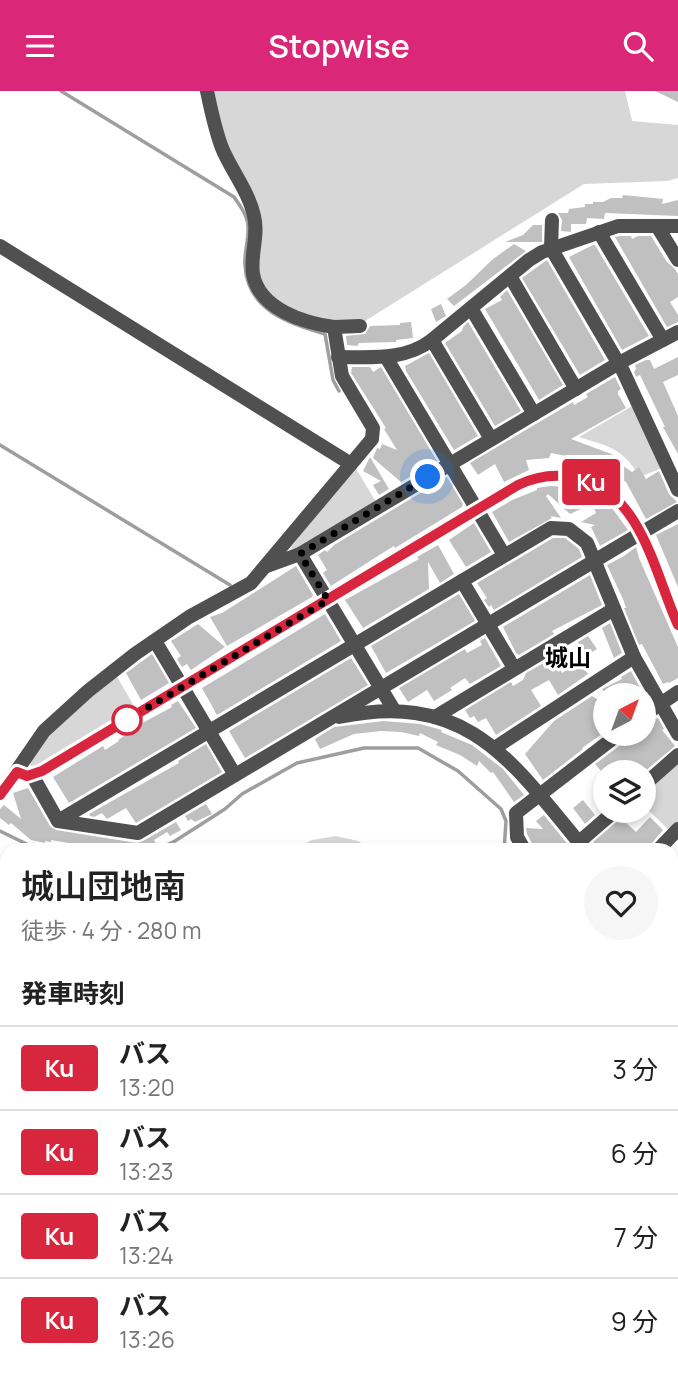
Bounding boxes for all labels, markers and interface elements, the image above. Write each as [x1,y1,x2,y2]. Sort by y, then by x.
text: Stopwise [268,24,410,68]
icon: menu [21,27,59,65]
icon: search [619,27,657,65]
your location [410,459,445,494]
line badge: Ku [560,459,622,505]
text: Ku [576,465,606,498]
district label: 城山 [545,641,591,673]
north arrow [593,683,656,745]
map controls [593,683,656,823]
unlabelled marker [112,705,142,735]
button: layers [593,760,656,823]
text: 城山団地南 [21,863,186,908]
button: heart [584,866,658,940]
text: 徒歩 · 4 分 · 280 m [21,914,202,946]
text: 発車時刻 [21,975,125,1011]
text: バス [119,1035,171,1071]
text: Ku [45,1051,74,1084]
text: 3 分 [612,1051,658,1087]
text: 13:20 [119,1071,175,1103]
text: バス [119,1119,171,1155]
text: Ku [45,1135,74,1168]
text: 6 分 [611,1135,658,1171]
text: 13:23 [119,1155,173,1187]
text: バス [119,1203,171,1239]
text: Ku [45,1219,74,1252]
text: 7 分 [614,1219,658,1255]
text: 13:24 [119,1239,174,1271]
text: バス [119,1287,171,1323]
text: Ku [45,1303,74,1336]
text: 9 分 [611,1303,658,1339]
text: 13:26 [119,1323,175,1355]

